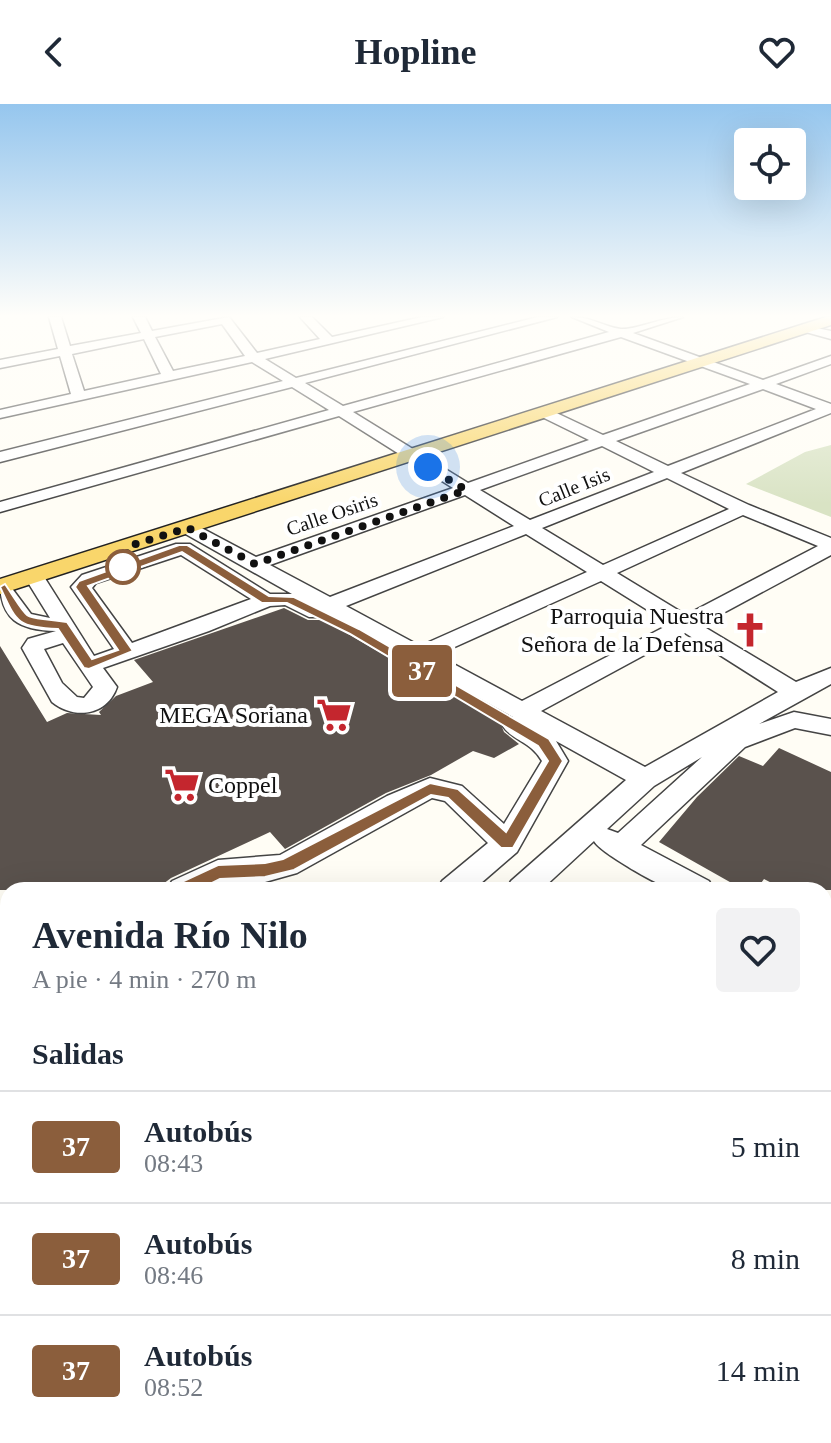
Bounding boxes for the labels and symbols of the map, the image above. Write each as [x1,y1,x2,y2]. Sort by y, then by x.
your location [408,447,448,487]
street label: Calle Isis [535,463,613,511]
street label: Calle Osiris [284,488,381,540]
unlabelled marker [106,550,140,584]
place label: Parroquia Nuestra Señora de la Defensa [521,603,724,657]
church icon: Parroquia Nuestra Señora de la Defensa [731,611,769,649]
line badge: 37 [386,645,458,697]
supermarket icon: MEGA Soriana [315,696,353,734]
place label: MEGA Soriana [159,702,308,728]
supermarket icon: Coppel [163,766,201,804]
place label: Coppel [208,772,278,798]

